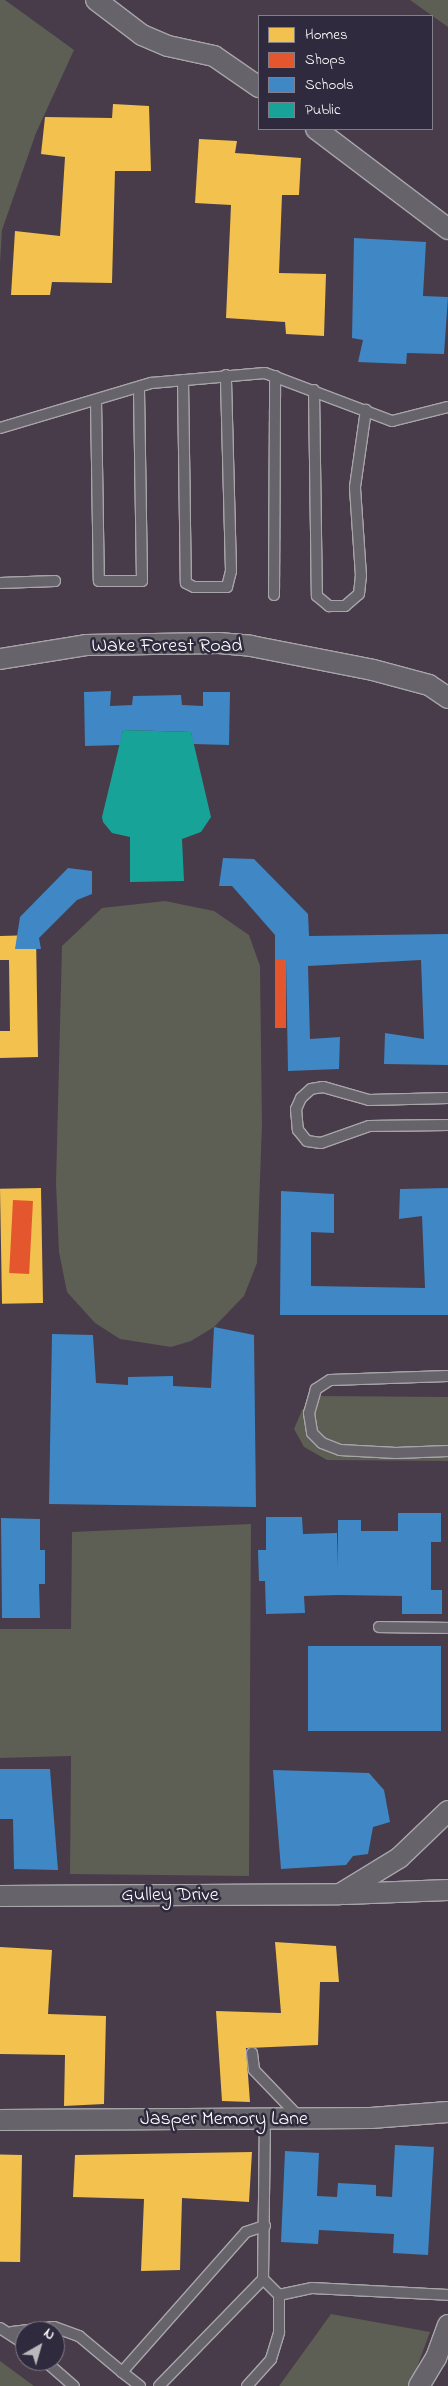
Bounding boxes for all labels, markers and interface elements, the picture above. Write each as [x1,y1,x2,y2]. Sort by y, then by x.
legend [258,15,433,130]
text: Homes [305,24,348,46]
text: Shops [305,49,345,71]
text: Schools [305,74,354,96]
text: Public [305,99,341,121]
street label: Wake Forest Road [91,634,243,658]
street label: Gulley Drive [121,1883,219,1907]
street label: Jasper Memory Lane [140,2107,308,2131]
north arrow [15,2321,65,2371]
text: N [39,2323,59,2346]

